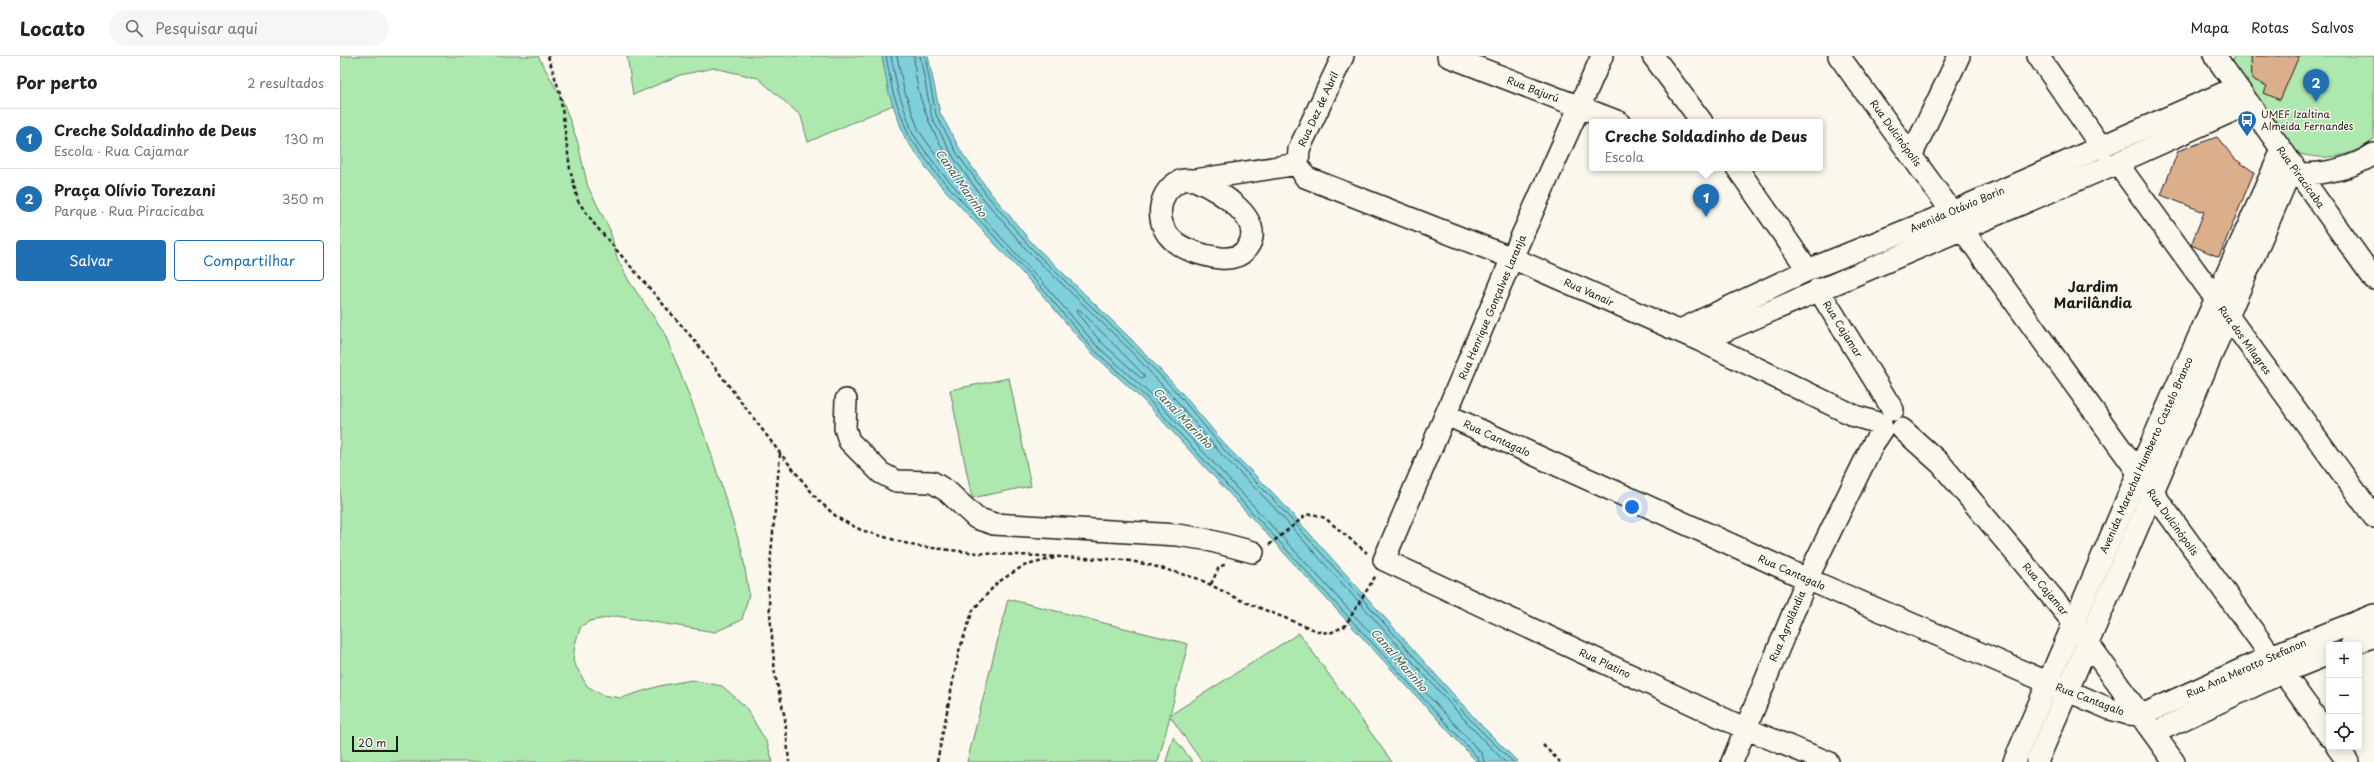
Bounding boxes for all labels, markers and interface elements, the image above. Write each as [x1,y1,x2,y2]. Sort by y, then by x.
search box [109,10,389,46]
text: Locato [20,14,85,42]
text: Pesquisar aqui [155,16,258,39]
icon: search [123,17,145,39]
text: Mapa [2190,17,2229,38]
text: Rotas [2251,17,2289,38]
text: Salvos [2311,17,2354,38]
text: Por perto [16,69,97,95]
street label: Rua Dez de Abril [1294,69,1342,149]
pin: 2 [2303,69,2329,102]
street label: Rua Bajurú [1505,72,1561,105]
text: 2 resultados [247,73,324,92]
street label: Rua Dulcinópolis [1867,96,1926,170]
place label: UMEF Izaltina Almeida Fernandes [2261,106,2354,133]
bus stop icon: UMEF Izaltina Almeida Fernandes [2236,109,2258,137]
text: Creche Soldadinho de Deus [54,118,257,141]
popup [1589,119,1823,171]
text: Creche Soldadinho de Deus [1605,124,1807,147]
text: 1 [26,129,32,148]
text: 130 m [285,129,324,148]
text: Escola · Rua Cajamar [54,141,189,160]
street label: Rua Piracicaba [2274,143,2329,211]
water label: Canal Marinho [932,145,992,221]
text: Escola [1605,147,1644,166]
text: Praça Olívio Torezani [54,178,215,201]
street label: Avenida Otávio Borin [1907,182,2007,235]
pin: 1 [1693,184,1719,217]
text: 2 [24,189,34,208]
text: 350 m [282,189,324,208]
text: Parque · Rua Piracicaba [54,201,204,220]
street label: Rua Henrique Gonçalves Laranja [1454,231,1529,382]
button: Salvar [16,240,166,281]
button: Compartilhar [174,240,324,281]
street label: Rua Vanair [1562,274,1617,309]
district label: Jardim Marilândia [2054,276,2132,313]
street label: Rua Cajamar [1820,297,1867,361]
street label: Rua dos Milagres [2215,302,2276,378]
street label: Avenida Marechal Humberto Castelo Branco [2095,354,2196,555]
water label: Canal Marinho [1150,383,1218,453]
street label: Rua Cantagalo [1461,415,1534,460]
street label: Rua Dulcinópolis [2144,485,2203,559]
your location [1622,497,1642,517]
street label: Rua Cantagalo [1756,550,1829,593]
street label: Rua Cajamar [2020,559,2073,619]
street label: Rua Agrolândia [1765,588,1808,664]
water label: Canal Marinho [1367,624,1432,696]
street label: Rua Ana Merotto Stefanon [2183,634,2308,701]
map controls [2326,642,2362,750]
button: + [2326,642,2362,678]
street label: Rua Platino [1577,644,1634,681]
button: − [2326,678,2362,714]
street label: Rua Cantagalo [2054,679,2127,719]
button: locate [2326,714,2362,750]
scale bar [352,734,398,753]
text: 20 m [358,734,386,751]

